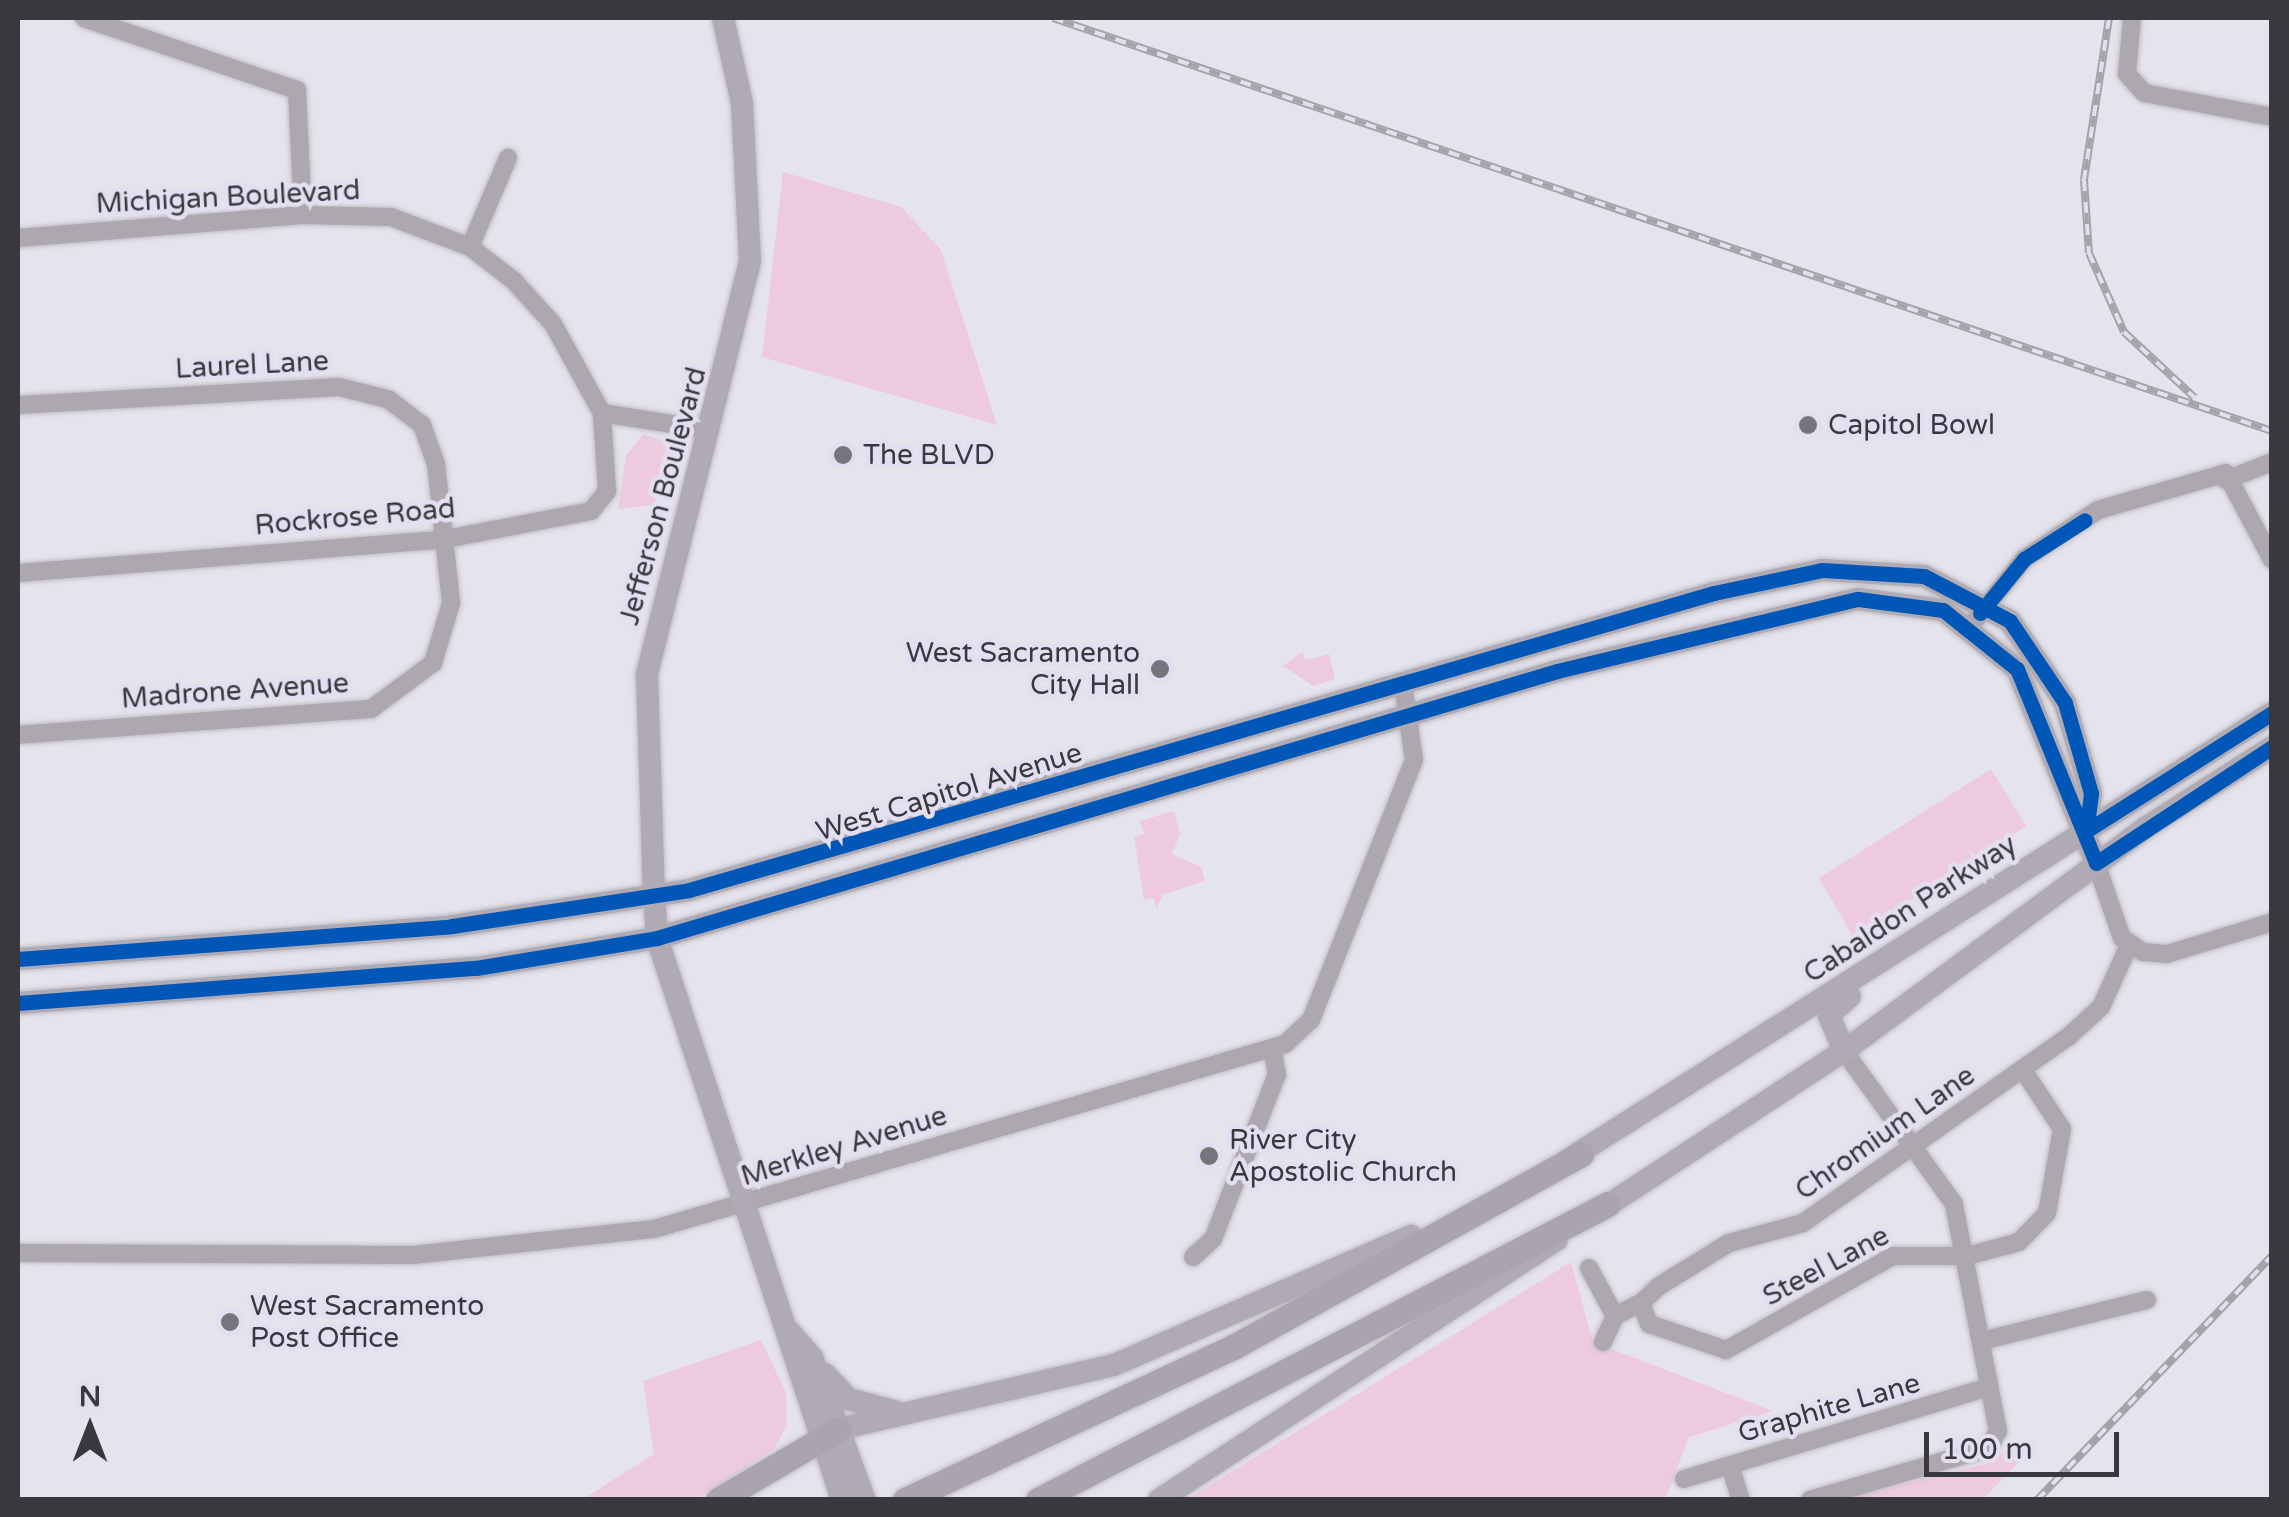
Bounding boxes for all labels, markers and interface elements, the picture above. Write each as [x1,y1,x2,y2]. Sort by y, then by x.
street label: Michigan Boulevard [95,173,361,221]
street label: Laurel Lane [174,344,330,386]
street label: Jefferson Boulevard [612,363,714,629]
place label: Capitol Bowl [1828,408,1995,442]
marker: Capitol Bowl [1797,414,1819,436]
place label: The BLVD [863,438,995,472]
marker: The BLVD [832,444,854,466]
street label: Rockrose Road [253,491,457,543]
place label: West Sacramento City Hall [906,636,1140,702]
marker: West Sacramento City Hall [1149,658,1171,680]
street label: Madrone Avenue [120,666,350,716]
street label: West Capitol Avenue [812,736,1086,848]
street label: Cabaldon Parkway [1797,828,2023,990]
street label: Chromium Lane [1789,1059,1981,1207]
street label: Merkley Avenue [737,1099,951,1193]
place label: River City Apostolic Church [1229,1123,1457,1189]
marker: River City Apostolic Church [1198,1145,1220,1167]
street label: Steel Lane [1757,1219,1895,1313]
place label: West Sacramento Post Office [250,1289,484,1355]
marker: West Sacramento Post Office [219,1311,241,1333]
street label: Graphite Lane [1734,1366,1924,1450]
north arrow [40,1377,140,1477]
text: N [79,1380,101,1414]
scale bar [1929,1412,2124,1474]
text: 100 m [1941,1431,2033,1468]

